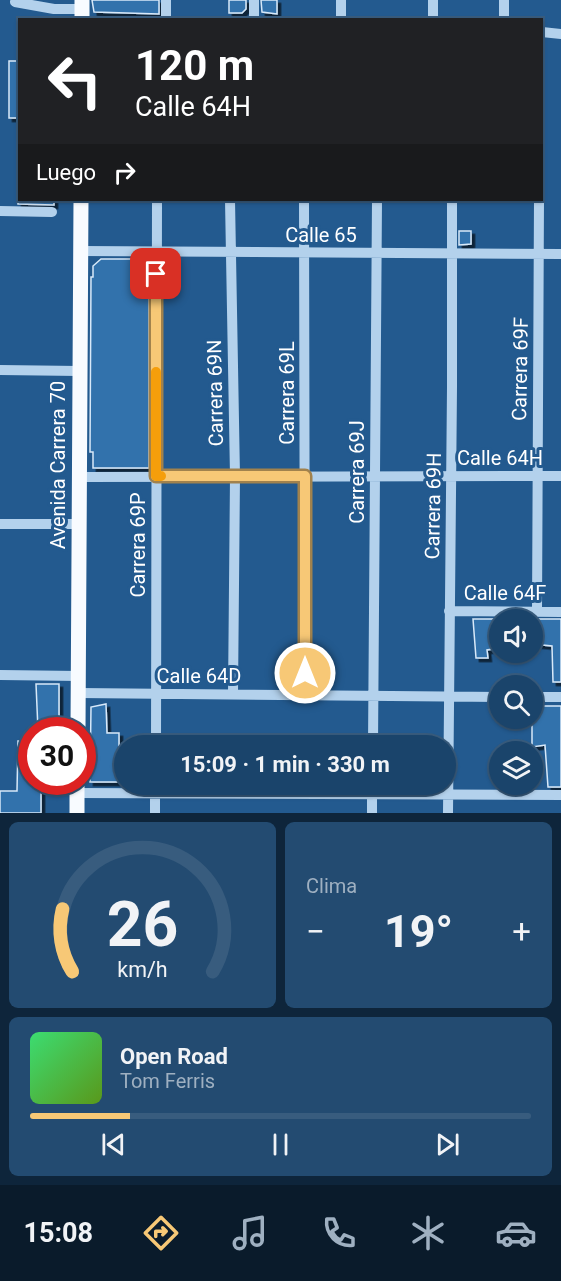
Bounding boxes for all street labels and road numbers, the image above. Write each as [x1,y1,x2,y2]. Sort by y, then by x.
street label: Calle 65 [285,223,357,247]
street label: Carrera 69F [507,317,533,421]
street label: Carrera 69N [202,339,228,447]
street label: Carrera 69L [275,341,299,445]
street label: Avenida Carrera 70 [46,381,70,549]
street label: Carrera 69J [345,420,369,524]
street label: Calle 64H [457,446,543,470]
street label: Carrera 69H [420,452,446,560]
street label: Carrera 69P [126,492,150,598]
street label: Calle 64F [464,581,546,605]
street label: Calle 64D [157,664,241,688]

